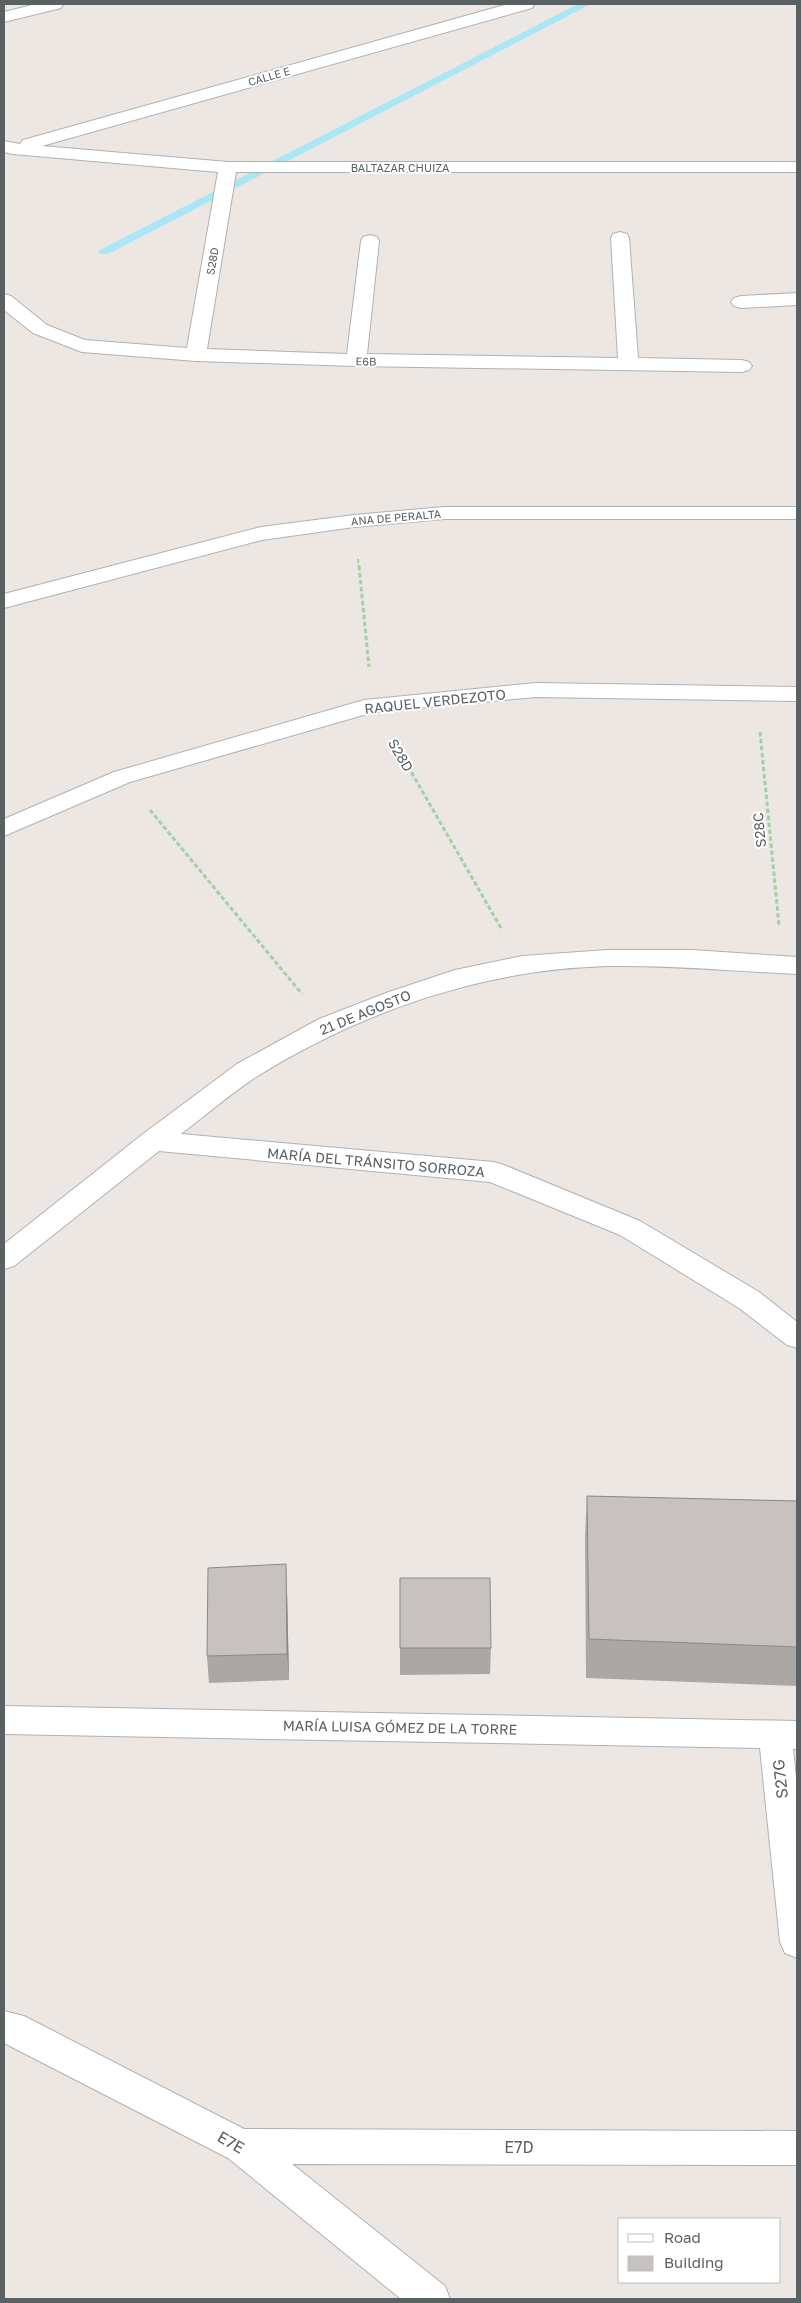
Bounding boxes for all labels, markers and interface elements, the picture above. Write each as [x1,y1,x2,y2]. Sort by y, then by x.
street label: CALLE E [246,64,292,88]
street label: BALTAZAR CHUIZA [351,161,450,174]
street label: S28D [203,246,221,276]
street label: E6B [356,354,376,368]
street label: ANA DE PERALTA [350,507,442,527]
street label: RAQUEL VERDEZOTO [363,685,507,717]
street label: S28D [385,735,417,775]
street label: S28C [749,812,769,848]
street label: 21 DE AGOSTO [317,986,413,1038]
street label: MARÍA DEL TRÁNSITO SORROZA [267,1144,486,1180]
street label: MARÍA LUISA GÓMEZ DE LA TORRE [283,1716,517,1738]
street label: S27G [768,1758,792,1800]
street label: E7E [214,2126,248,2158]
street label: E7D [504,2137,534,2157]
legend [618,2218,781,2283]
text: Road [664,2228,701,2246]
text: Building [664,2253,724,2271]

